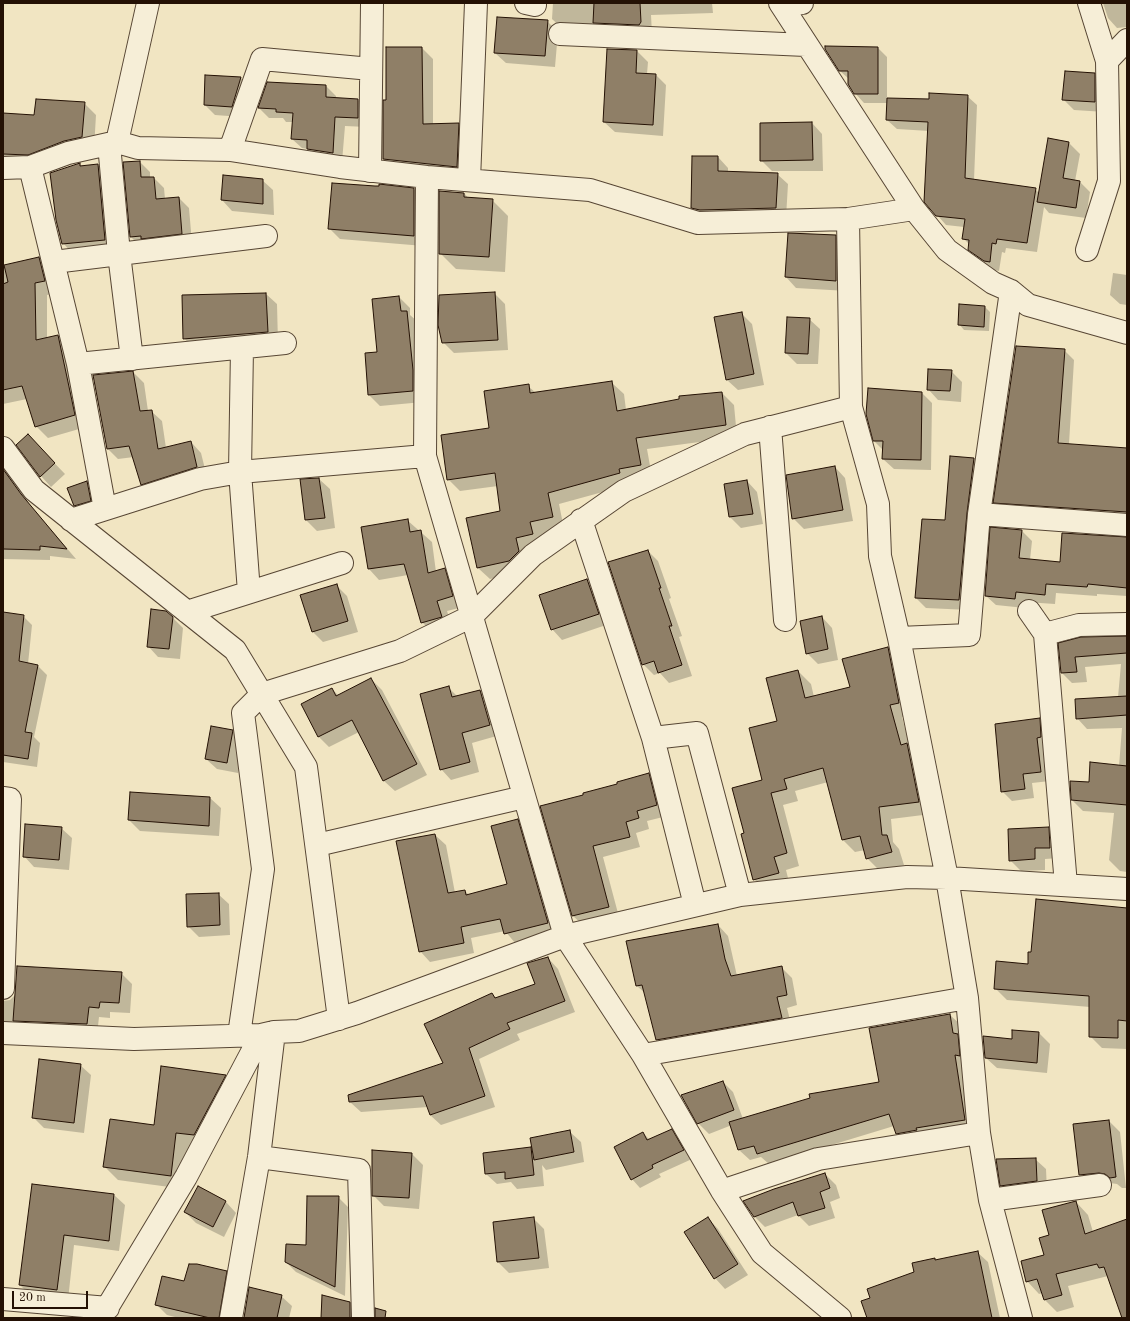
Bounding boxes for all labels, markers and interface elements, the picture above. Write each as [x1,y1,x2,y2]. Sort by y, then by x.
scale bar [14,1283,90,1309]
text: 20 m [19,1292,46,1304]

